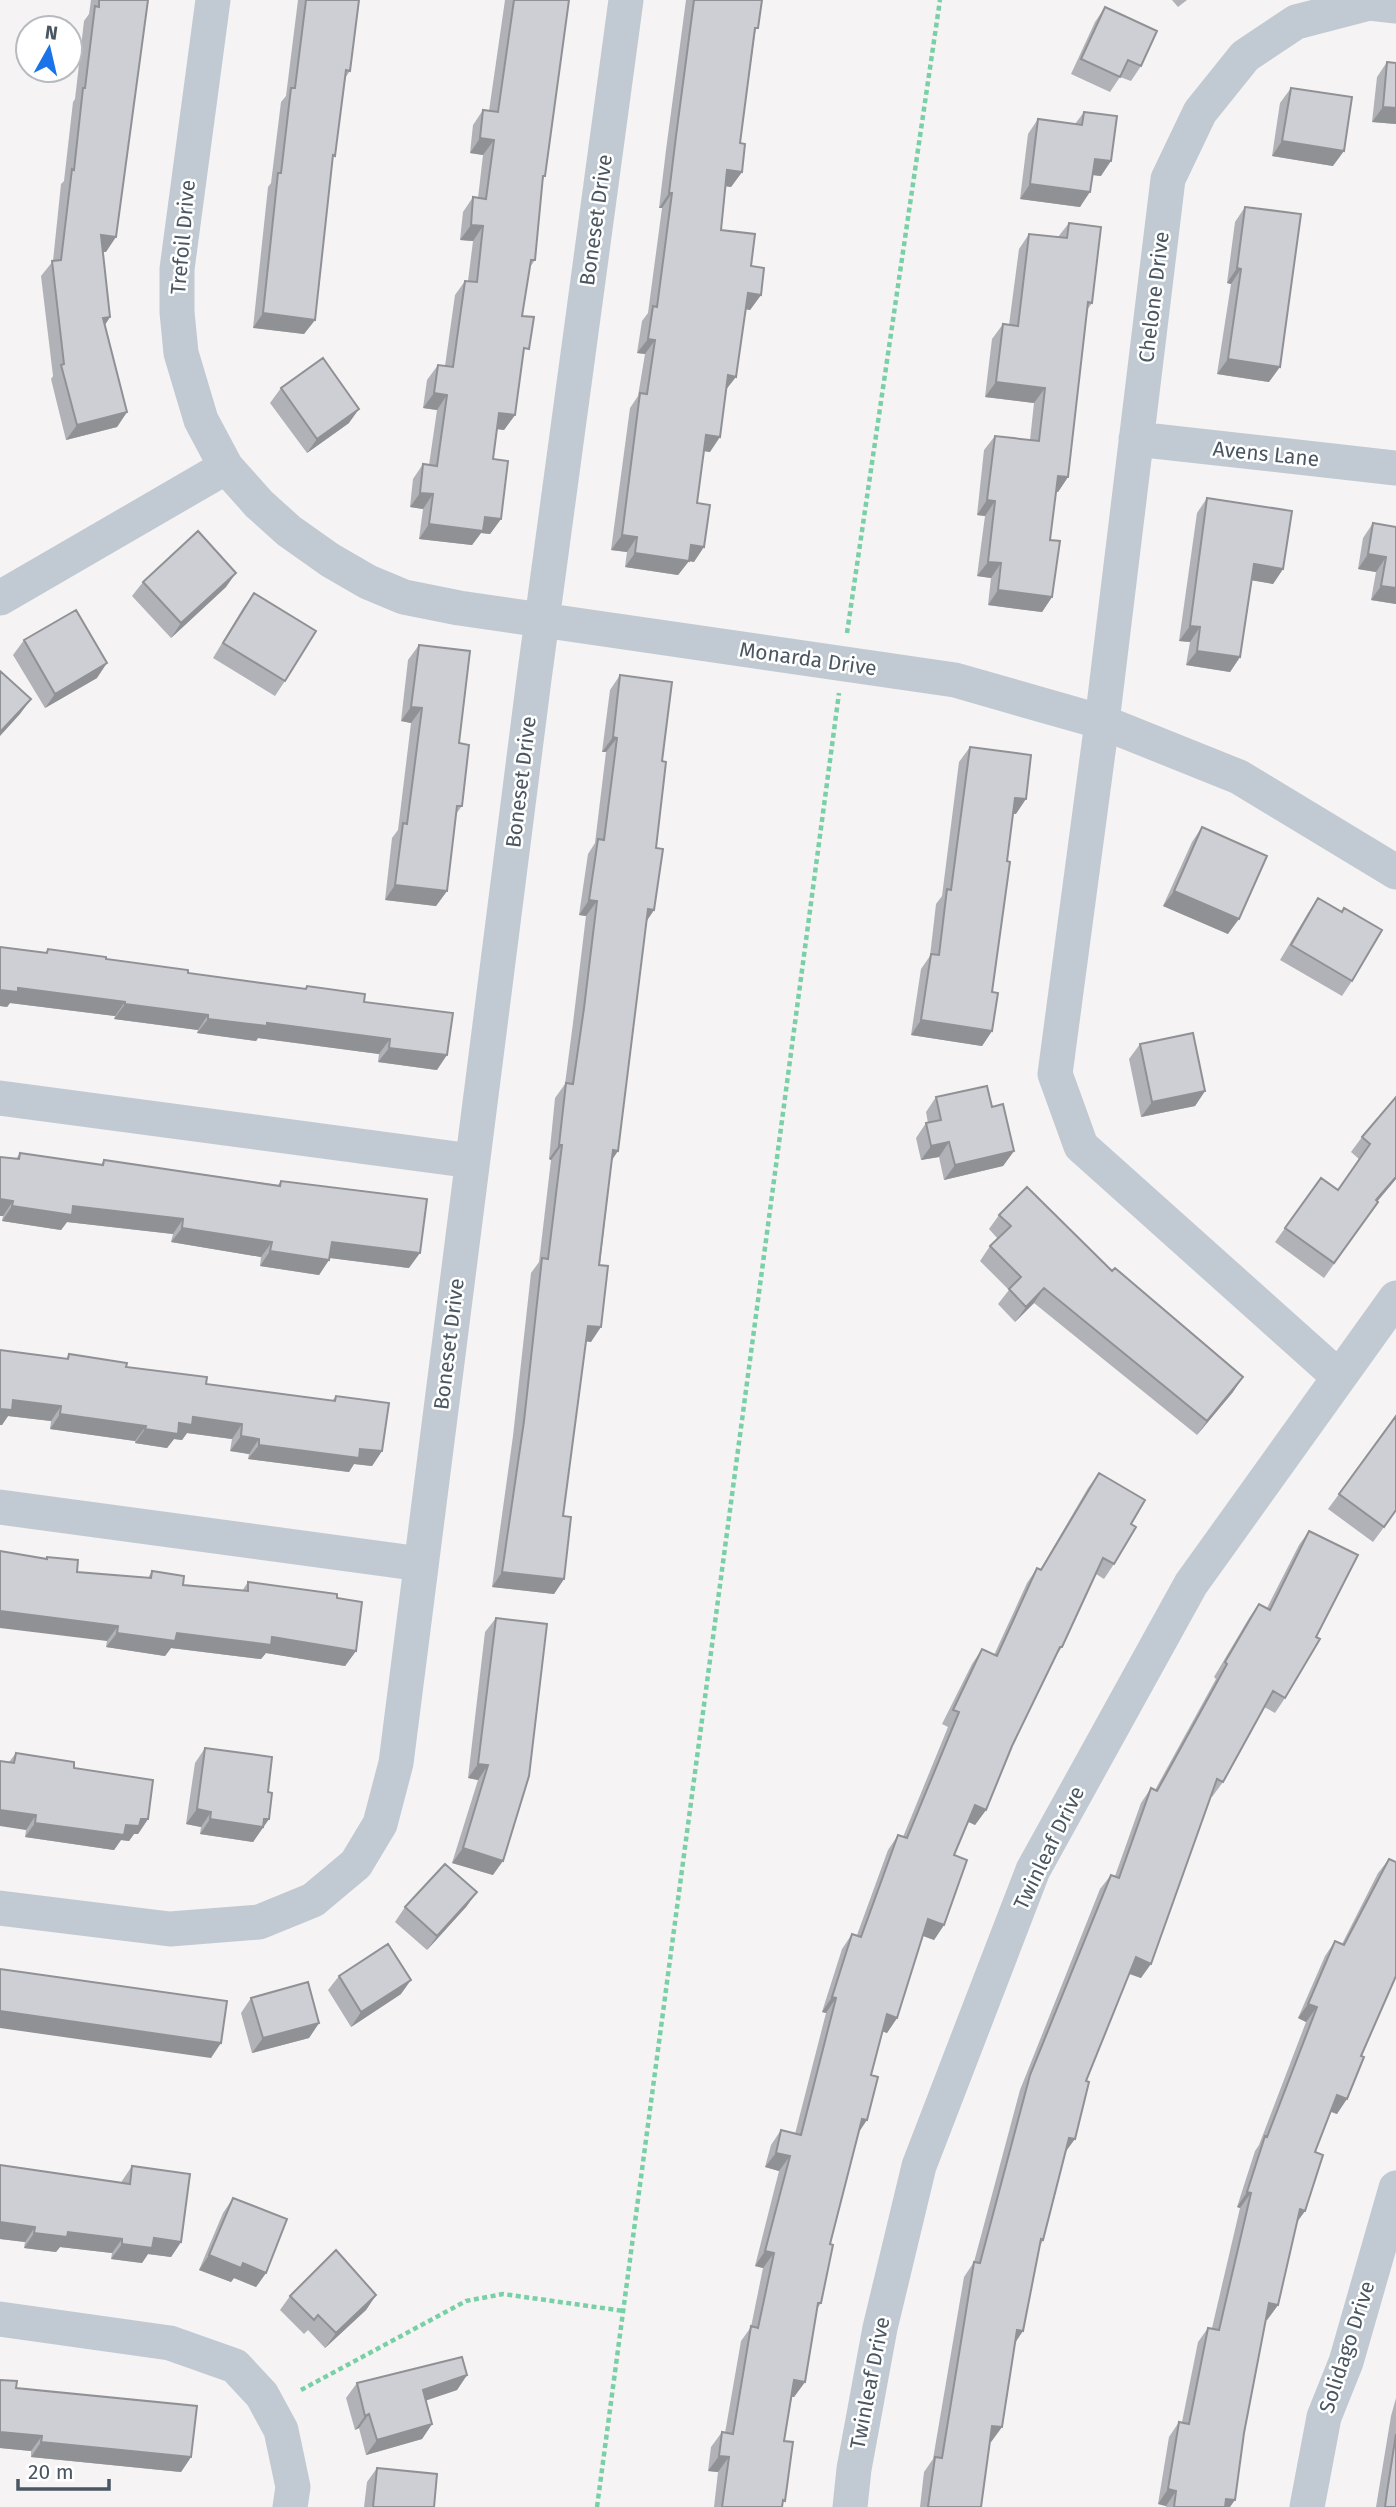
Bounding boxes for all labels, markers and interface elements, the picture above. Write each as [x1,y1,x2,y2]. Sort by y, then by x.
north arrow [14,14,84,84]
text: N [43,20,59,45]
street label: Boneset Drive [574,153,618,287]
street label: Trefoil Drive [165,179,201,295]
street label: Chelone Drive [1133,230,1175,364]
street label: Avens Lane [1212,435,1320,473]
street label: Monarda Drive [738,636,878,682]
street label: Boneset Drive [500,715,542,849]
street label: Boneset Drive [428,1277,470,1411]
street label: Twinleaf Drive [1008,1782,1090,1914]
street label: Solidago Drive [1313,2278,1381,2416]
street label: Twinleaf Drive [844,2315,896,2451]
scale bar [18,2448,108,2492]
text: 20 m [28,2459,74,2485]

